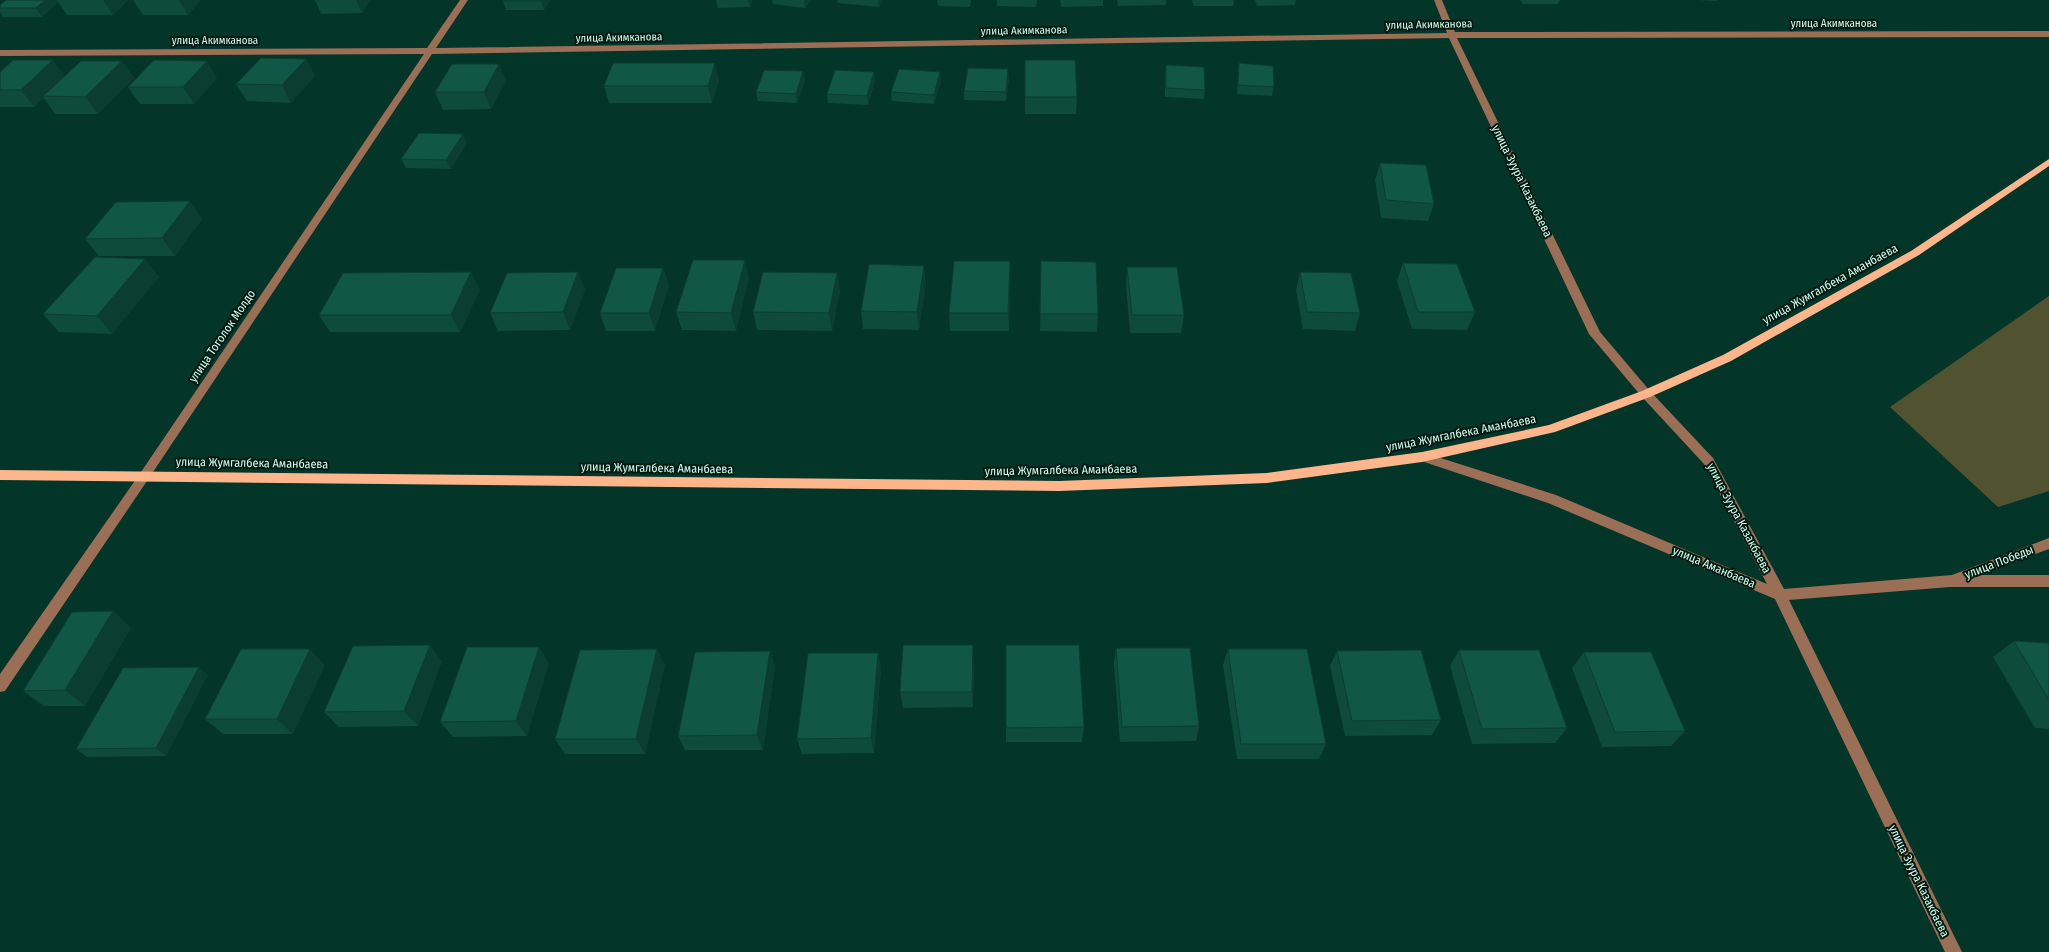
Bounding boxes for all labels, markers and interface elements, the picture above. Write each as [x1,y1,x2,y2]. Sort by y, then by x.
street label: улица Акимканова [1386,17,1472,32]
street label: улица Акимканова [1791,17,1877,30]
street label: улица Акимканова [981,23,1067,38]
street label: улица Акимканова [576,30,662,45]
street label: улица Акимканова [172,34,258,47]
street label: улица Зуура Казакбаева [1489,123,1555,239]
street label: улица Жумгалбека Аманбаева [1760,241,1900,327]
street label: улица Тоголок Молдо [186,287,258,385]
street label: улица Жумгалбека Аманбаева [1385,412,1537,454]
street label: улица Жумгалбека Аманбаева [176,455,328,471]
street label: улица Жумгалбека Аманбаева [581,460,733,476]
street label: улица Зуура Казакбаева [1704,460,1774,576]
street label: улица Жумгалбека Аманбаева [985,462,1137,478]
street label: улица Победы [1963,542,2035,582]
street label: улица Аманбаева [1671,543,1758,591]
street label: улица Зуура Казакбаева [1886,823,1952,939]

